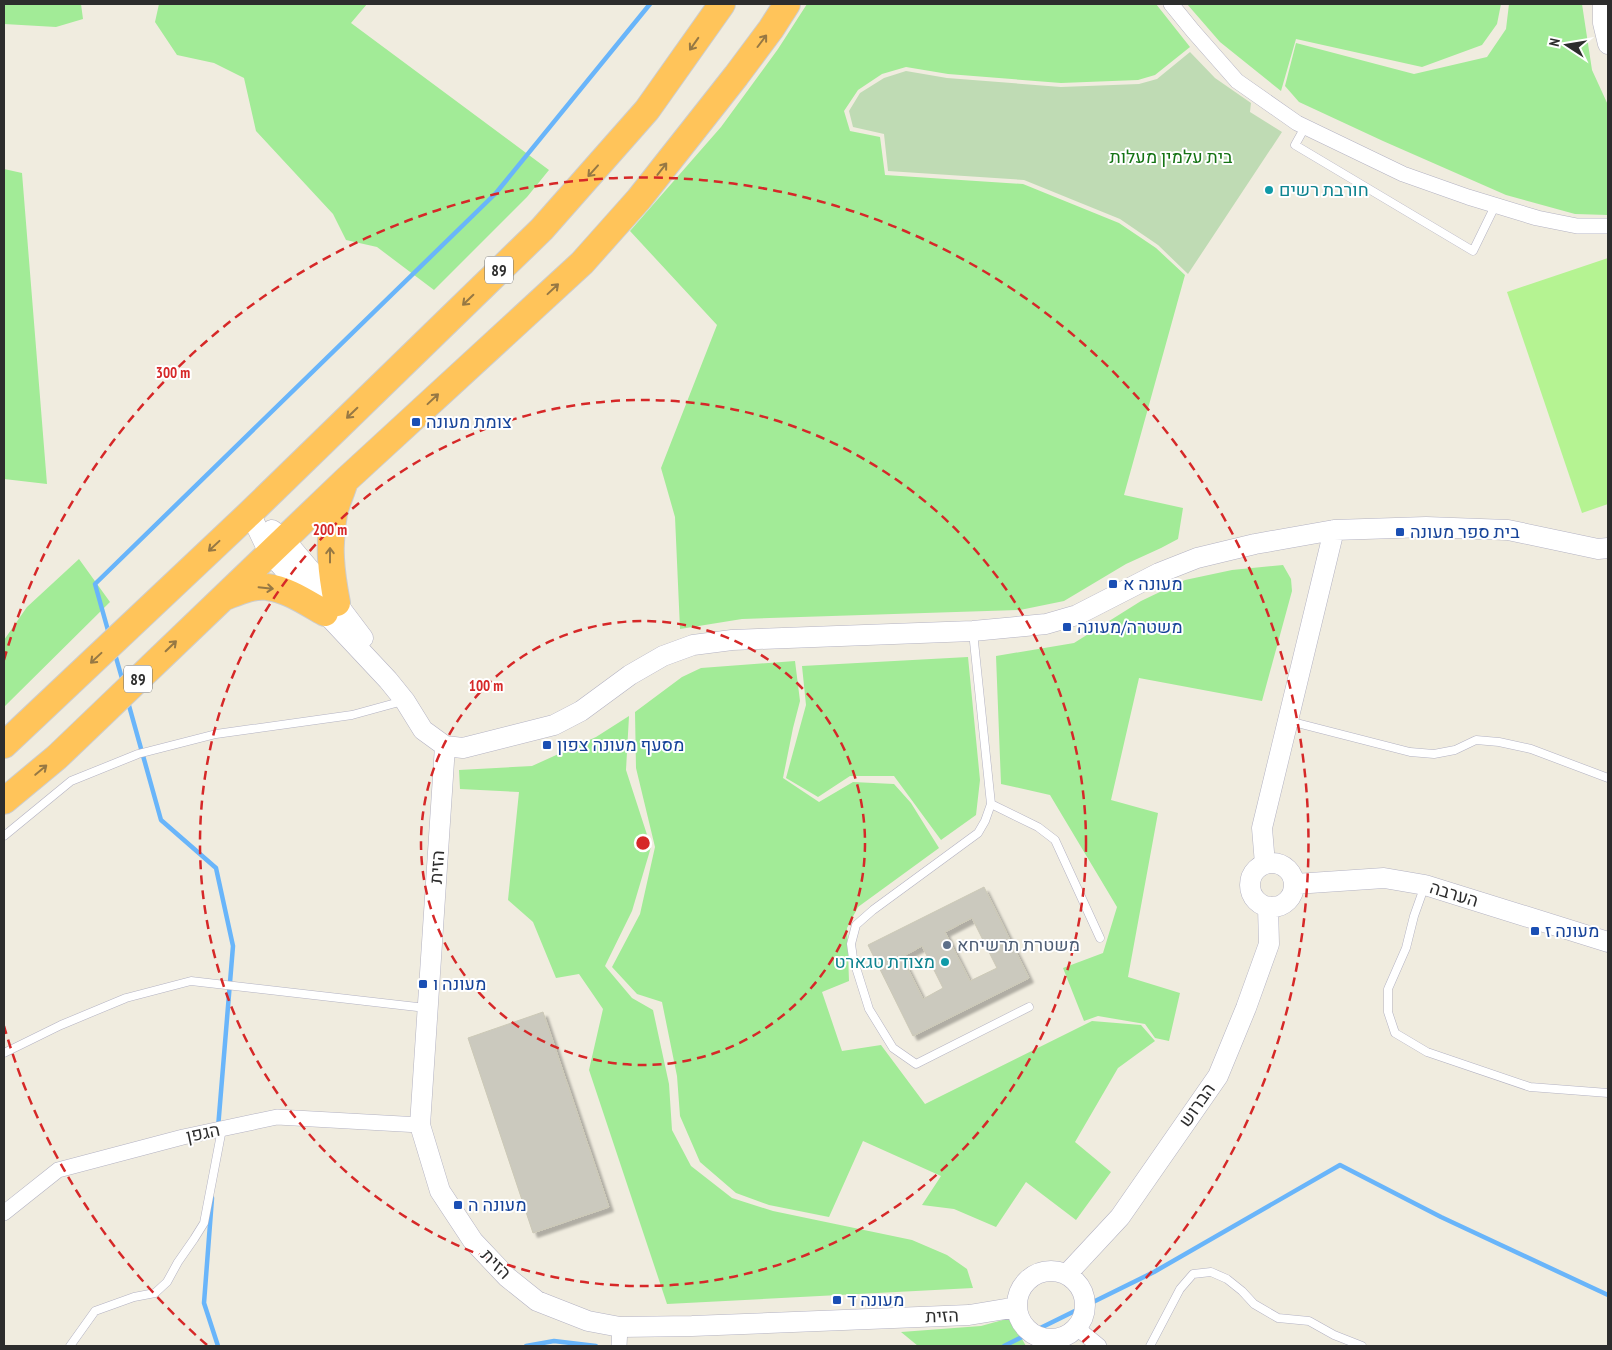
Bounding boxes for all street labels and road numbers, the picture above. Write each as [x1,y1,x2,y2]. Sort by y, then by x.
road number: 89 [485,256,513,284]
road number: 89 [124,666,152,692]
street label: הזית [424,849,449,885]
street label: הערבה [1427,875,1481,912]
street label: הברוש [1173,1078,1220,1131]
street label: הגפן [184,1118,222,1147]
street label: הזית [476,1244,516,1284]
street label: הזית [925,1303,959,1328]

